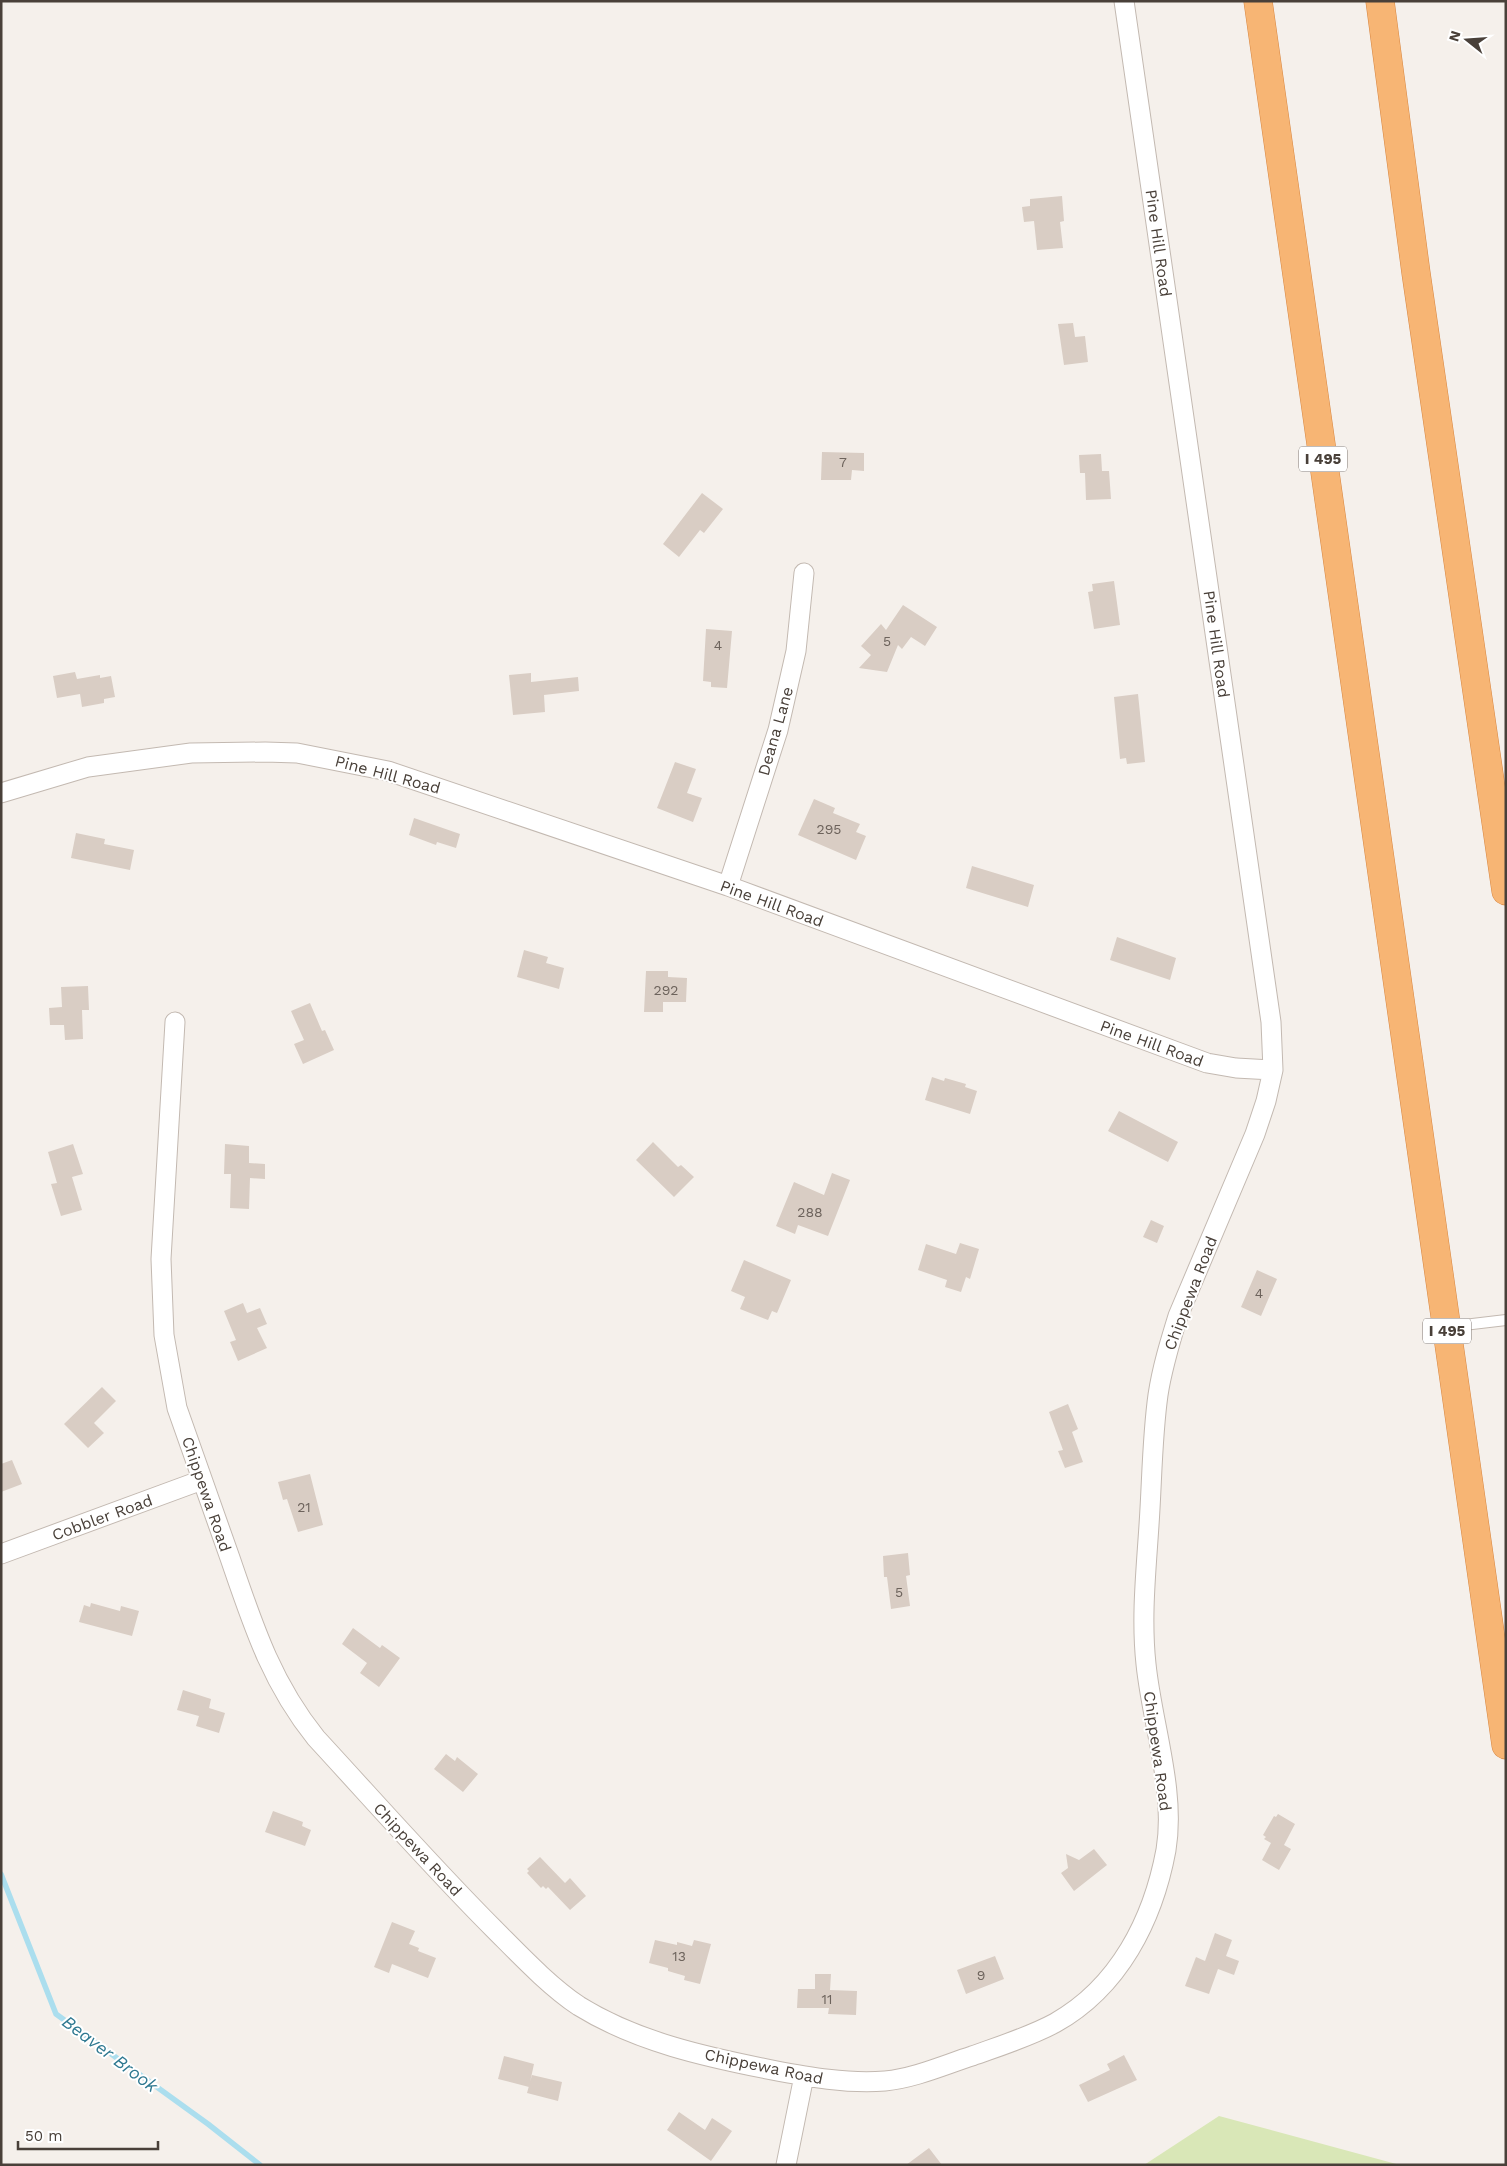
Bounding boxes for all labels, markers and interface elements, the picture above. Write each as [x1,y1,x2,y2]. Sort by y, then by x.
north arrow [1442,15,1492,65]
text: N [1445,29,1464,43]
street label: Pine Hill Road [1142,188,1175,298]
road number: I 495 [1299,446,1347,472]
house number: 7 [839,454,847,470]
street label: Pine Hill Road [1200,589,1233,699]
house number: 5 [883,633,891,649]
house number: 4 [714,637,722,653]
street label: Deana Lane [754,684,797,778]
street label: Pine Hill Road [333,751,443,798]
house number: 295 [817,821,841,837]
street label: Pine Hill Road [718,876,826,931]
house number: 292 [654,982,678,998]
street label: Pine Hill Road [1098,1016,1206,1071]
house number: 288 [797,1204,823,1220]
street label: Chippewa Road [1160,1233,1221,1353]
house number: 4 [1255,1285,1263,1301]
road number: I 495 [1423,1318,1471,1344]
street label: Chippewa Road [178,1434,235,1554]
street label: Cobbler Road [49,1491,155,1544]
house number: 21 [297,1499,311,1515]
house number: 5 [895,1584,903,1600]
street label: Chippewa Road [1140,1690,1175,1812]
street label: Chippewa Road [370,1799,466,1900]
house number: 13 [672,1948,686,1964]
house number: 9 [977,1967,985,1983]
house number: 11 [822,1991,832,2007]
water label: Beaver Brook [58,2011,163,2097]
street label: Chippewa Road [703,2045,825,2088]
scale bar [18,2118,158,2150]
text: 50 m [25,2127,62,2145]

